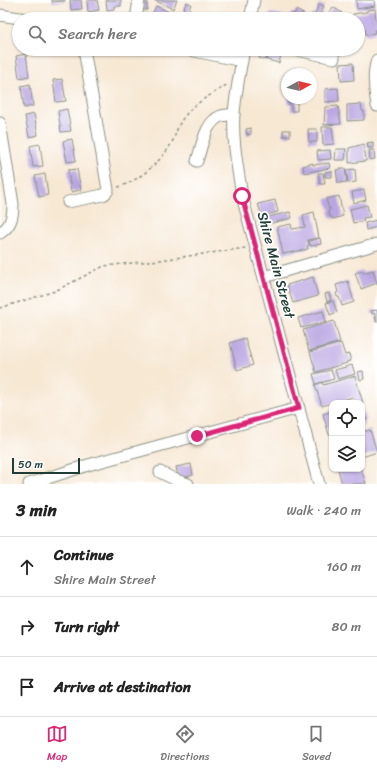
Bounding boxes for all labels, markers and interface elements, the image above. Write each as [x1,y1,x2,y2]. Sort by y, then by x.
search box [12,12,365,56]
text: Search here [58,21,137,47]
icon: search [26,23,48,45]
north arrow [281,68,317,104]
route start [233,187,251,205]
street label: Shire Main Street [250,209,303,322]
map controls [329,400,365,472]
button: locate [329,400,365,436]
route end [188,427,206,445]
button: layers [329,436,365,472]
text: 50 m [18,455,43,474]
scale bar [12,456,80,475]
text: 3 min [16,495,57,525]
text: Walk · 240 m [286,499,361,522]
text: Continue [54,542,114,568]
text: 160 m [326,555,361,578]
icon: ahead [16,556,38,578]
text: Shire Main Street [54,568,156,591]
text: Turn right [54,614,119,640]
text: 80 m [332,615,361,638]
icon: right [16,616,38,638]
text: Arrive at destination [54,674,191,700]
icon: arrive [16,676,38,698]
tab: Map [46,723,68,766]
tab: Directions [160,723,210,766]
tab: Saved [302,723,331,766]

